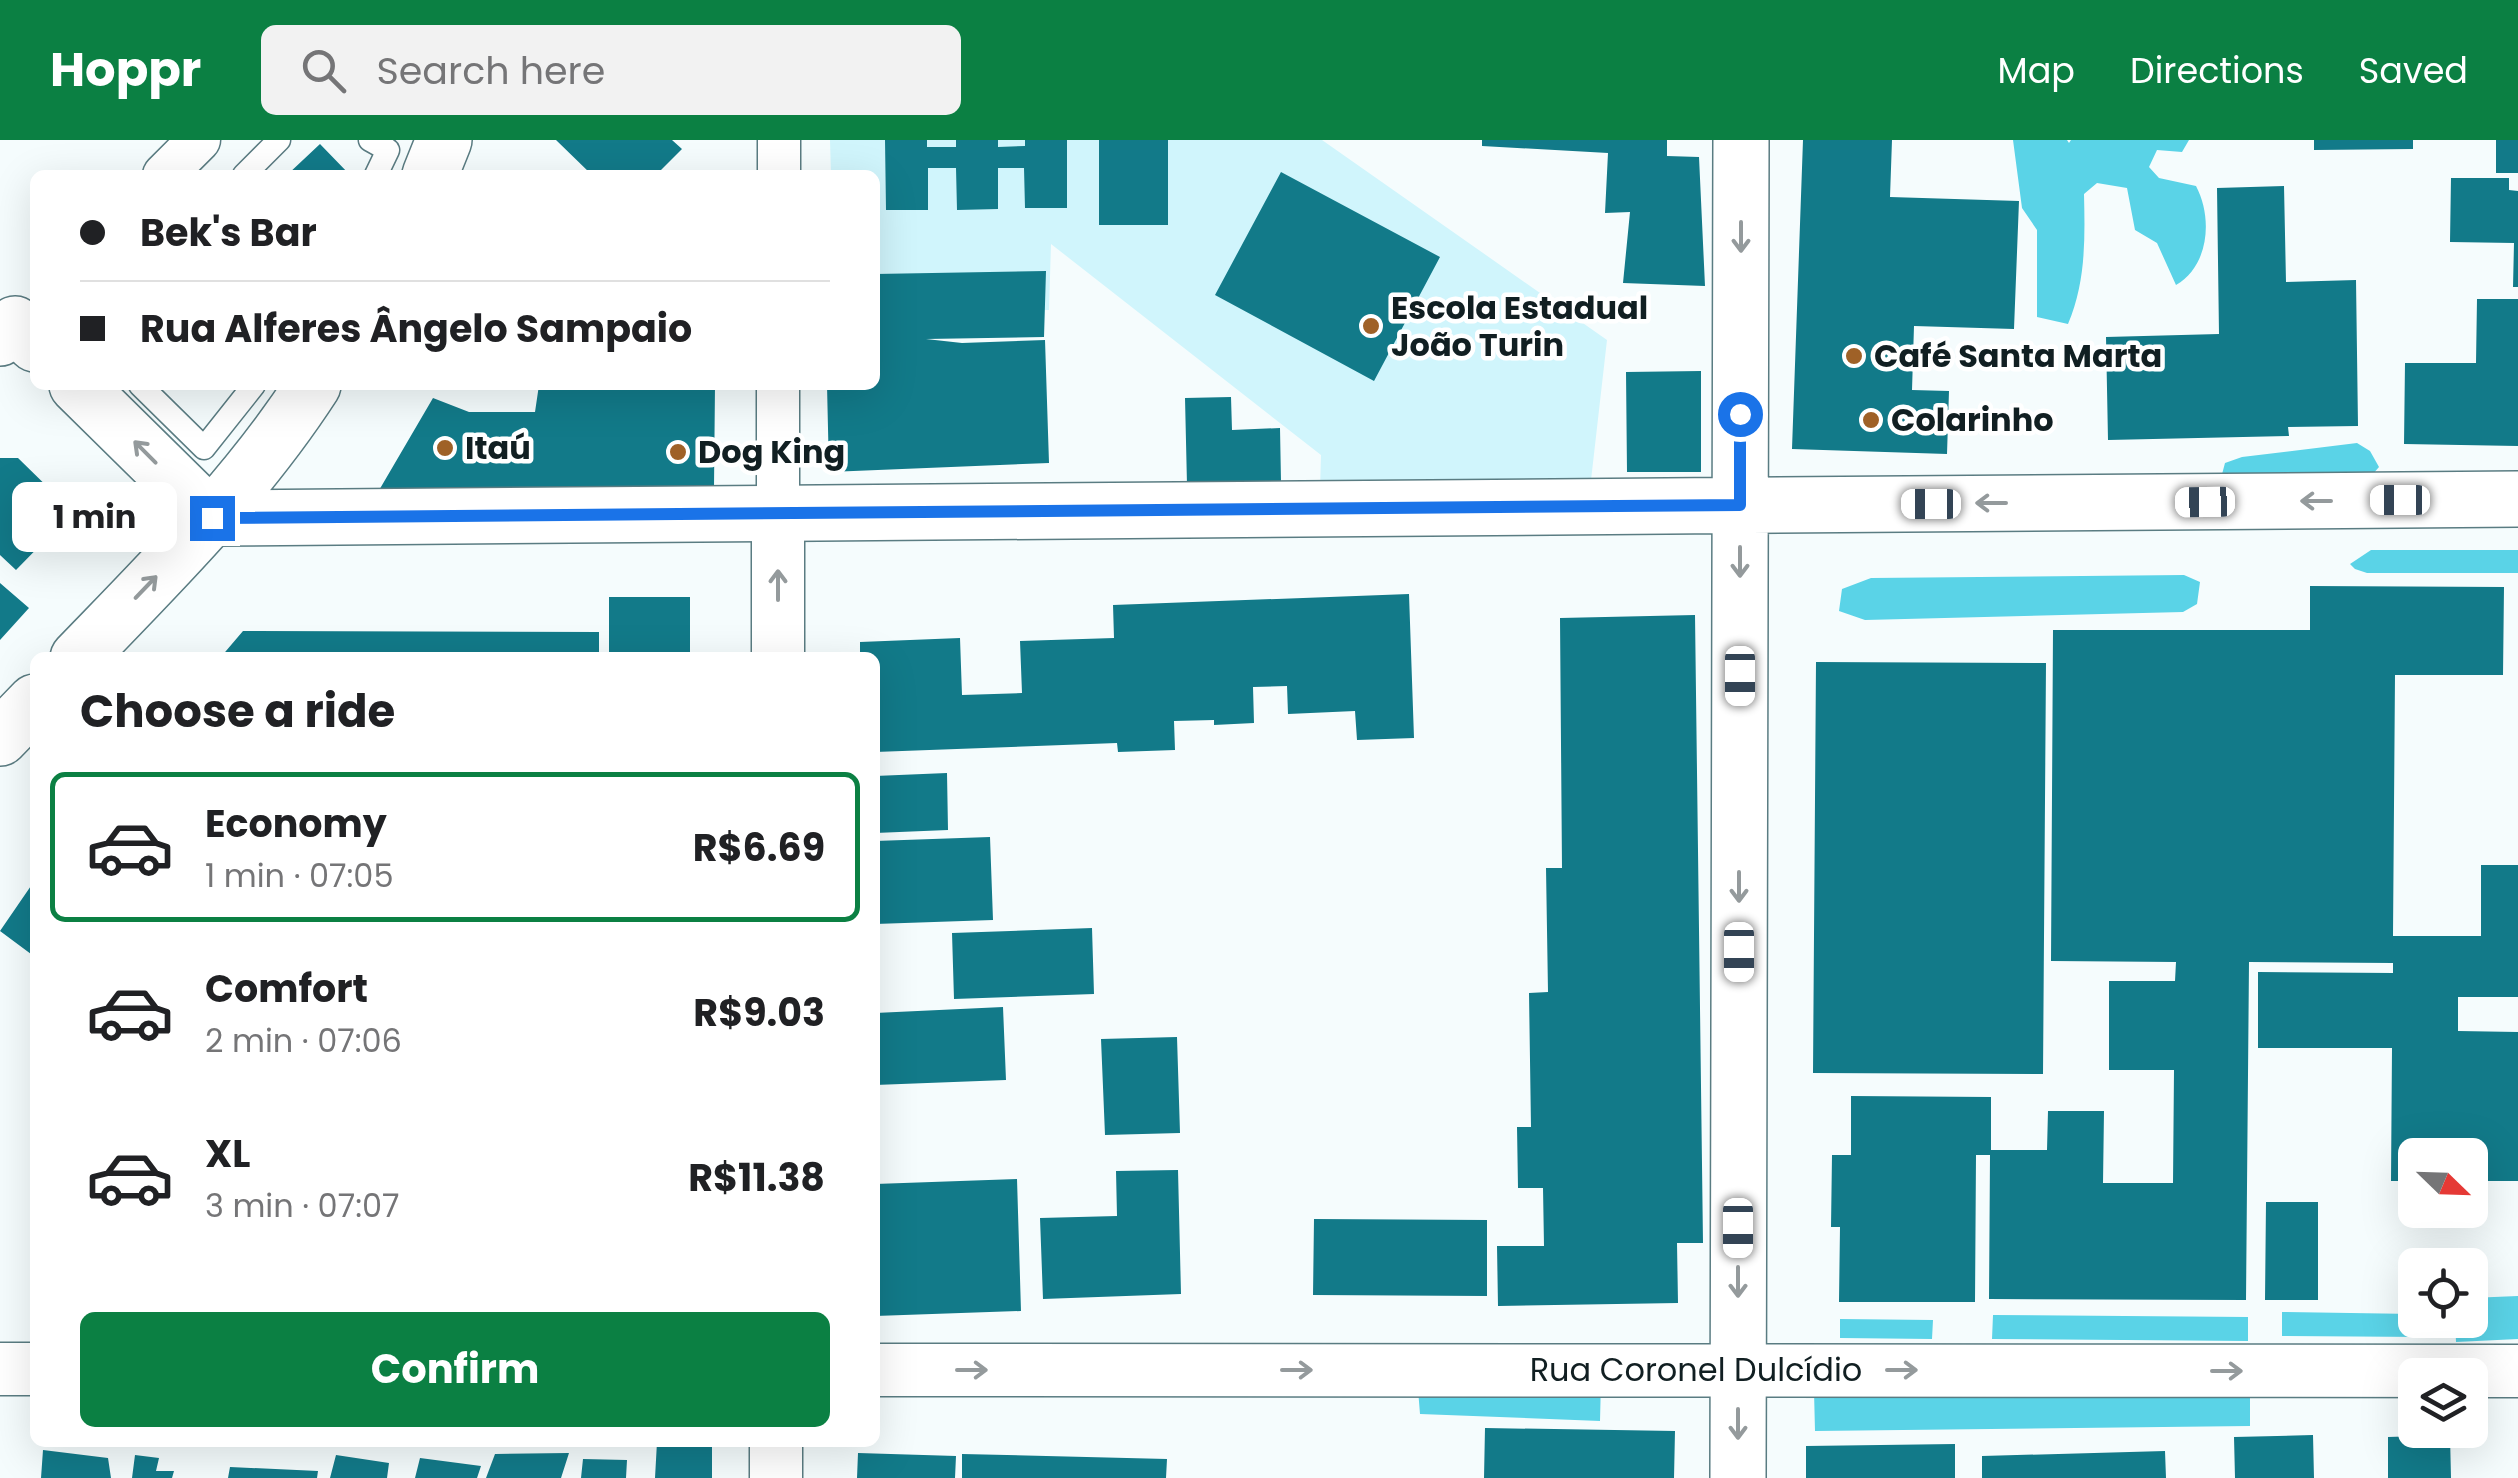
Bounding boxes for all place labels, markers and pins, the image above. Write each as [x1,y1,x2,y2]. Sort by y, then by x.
place label: Escola Estadual João Turin [1391,285,1648,367]
marker: Escola Estadual João Turin [1360,315,1382,337]
place label: Café Santa Marta [1874,333,2162,378]
marker: Café Santa Marta [1843,345,1865,367]
place label: Colarinho [1891,397,2054,442]
marker: Colarinho [1860,409,1882,431]
place label: Itaú [465,425,531,470]
place label: Dog King [698,429,845,474]
marker: Itaú [434,437,456,459]
marker: Dog King [667,441,689,463]

